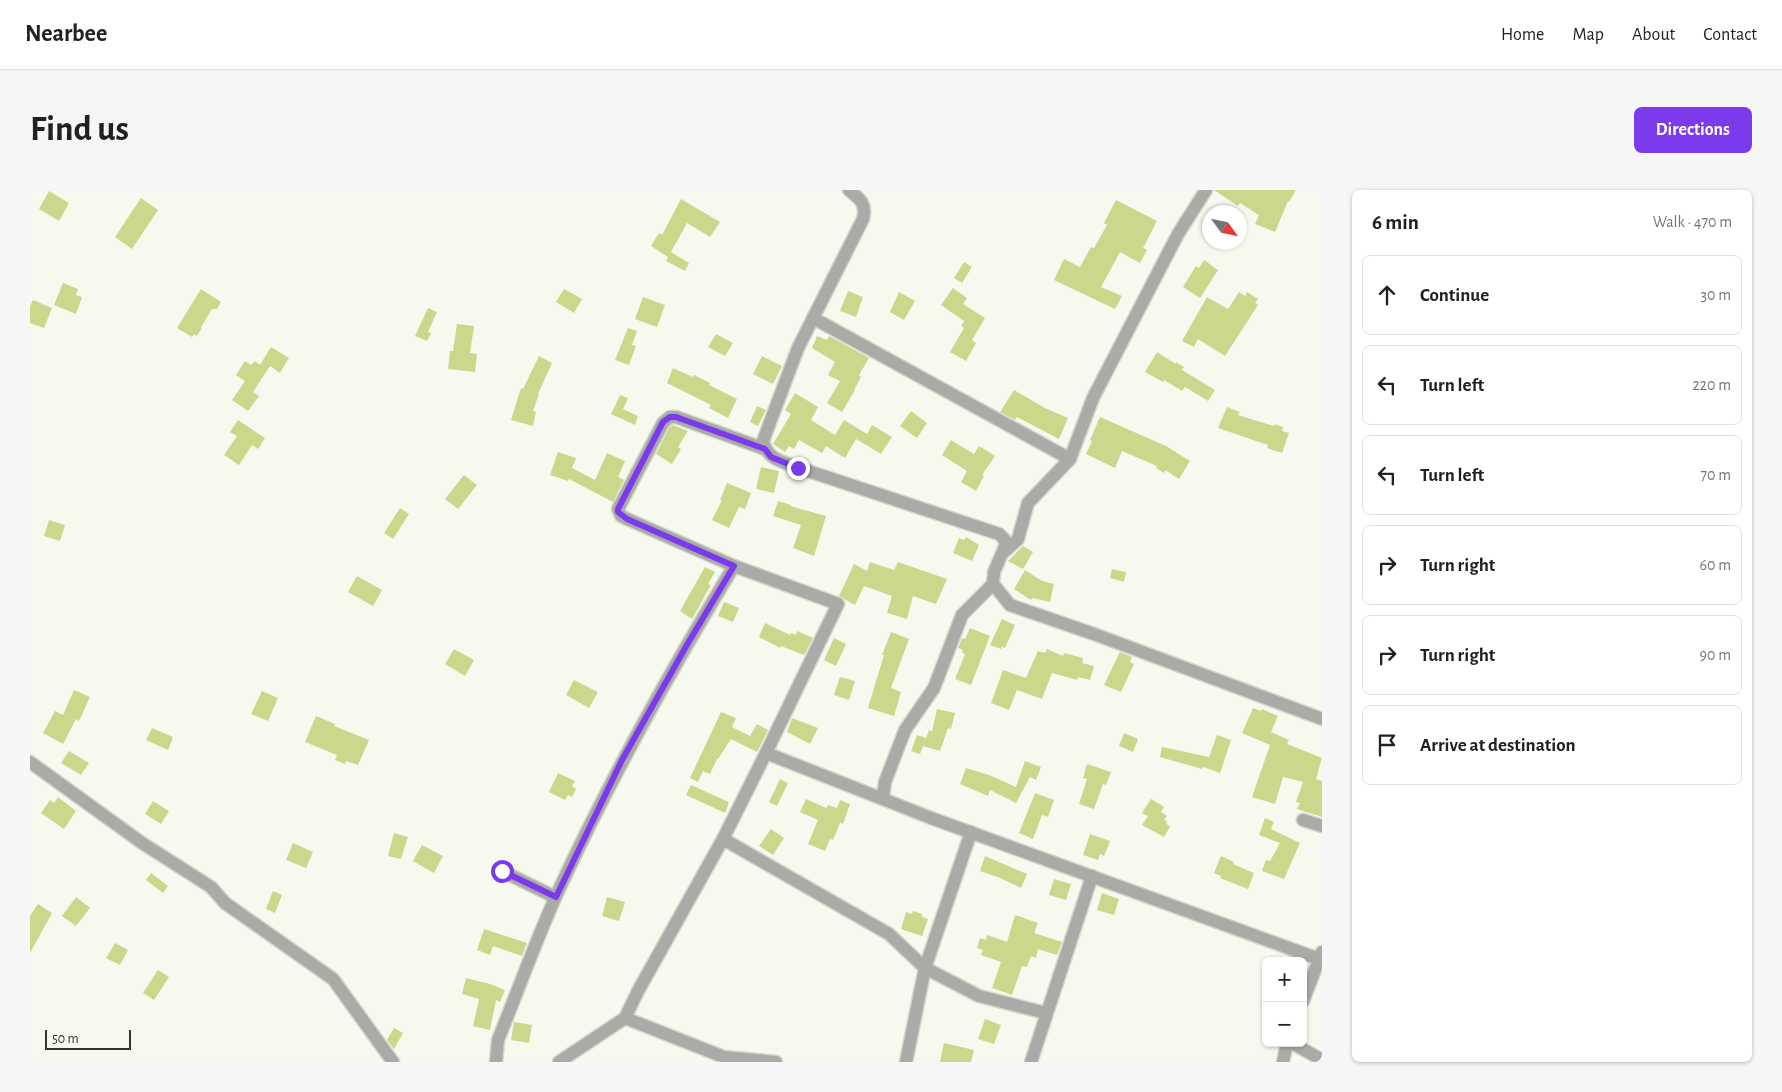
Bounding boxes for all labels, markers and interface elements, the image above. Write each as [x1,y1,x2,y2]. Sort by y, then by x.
text: Nearbee [25,22,107,46]
text: Home [1501,26,1544,44]
text: Map [1572,26,1604,44]
text: About [1632,26,1675,44]
text: Contact [1703,26,1757,44]
button: Directions [1634,107,1752,153]
text: Find us [30,112,129,147]
north arrow [1202,205,1247,250]
text: 6 min [1372,212,1419,233]
text: Walk · 470 m [1653,214,1732,230]
icon: ahead [1373,281,1401,309]
text: Continue [1420,286,1489,305]
text: 30 m [1701,287,1731,303]
icon: left [1373,371,1401,399]
text: Turn left [1420,376,1484,395]
text: 220 m [1693,377,1731,393]
route end [787,457,810,480]
icon: left [1373,461,1401,489]
text: Turn left [1420,466,1484,485]
text: 70 m [1700,467,1731,483]
icon: right [1373,551,1401,579]
text: Turn right [1420,556,1495,575]
text: 60 m [1700,557,1731,573]
icon: right [1373,641,1401,669]
text: Turn right [1420,646,1495,665]
text: 90 m [1700,647,1731,663]
icon: arrive [1373,731,1401,759]
text: Arrive at destination [1420,736,1576,755]
route start [491,860,514,883]
map controls [1262,957,1307,1047]
button: + [1262,957,1307,1002]
button: − [1262,1002,1307,1047]
scale bar [45,1027,131,1050]
text: 50 m [52,1032,79,1046]

